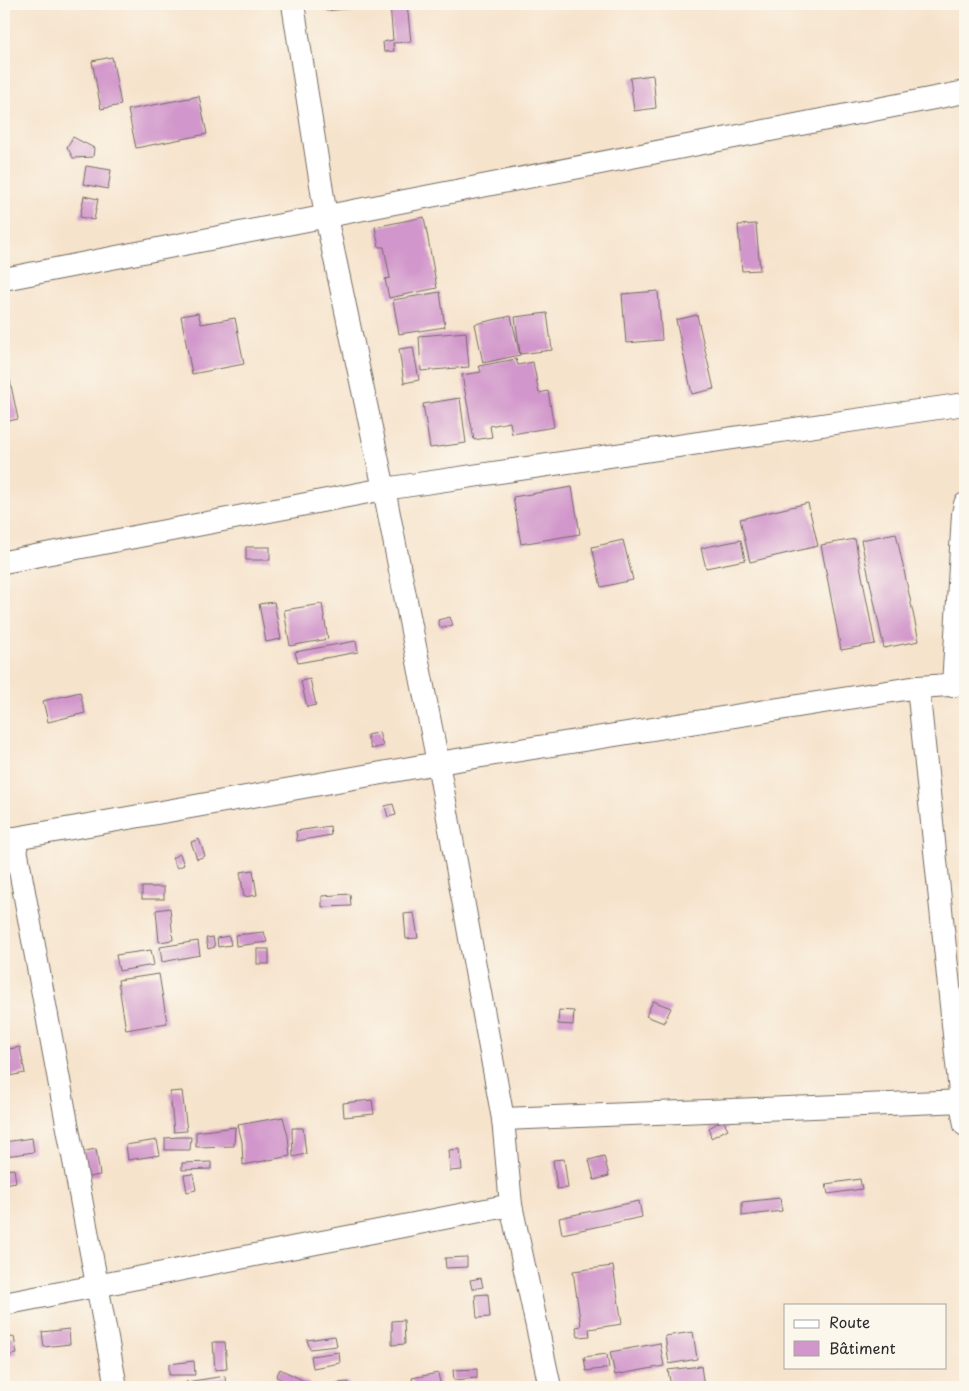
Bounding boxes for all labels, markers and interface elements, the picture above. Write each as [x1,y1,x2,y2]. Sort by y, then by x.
legend [784,1304,946,1368]
text: Route [829,1310,870,1333]
text: Bâtiment [829,1336,896,1359]

